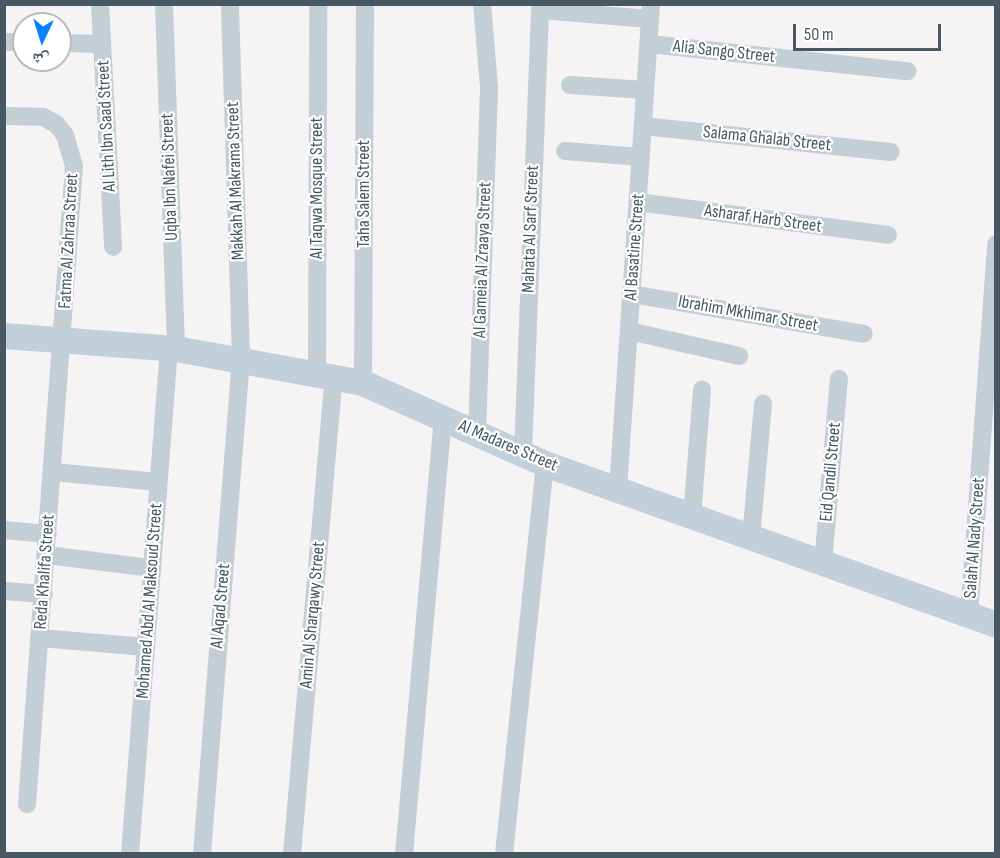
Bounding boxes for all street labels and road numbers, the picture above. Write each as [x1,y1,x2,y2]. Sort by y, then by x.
street label: Alia Sango Street [672,36,776,68]
street label: Al Lith Ibn Saad Street [93,60,121,192]
street label: Makkah Al Makrama Street [222,101,250,261]
street label: Uqba Ibn Nafei Street [157,113,183,241]
street label: Al Taqwa Mosque Street [306,117,328,259]
street label: Salama Ghalab Street [702,122,832,156]
street label: Taha Salem Street [353,140,375,248]
street label: Mahata Al Sarf Street [518,165,544,293]
street label: Fatma Al Zahraa Street [55,173,83,309]
street label: Al Gameia Al Zraaya Street [469,181,497,339]
street label: Al Basatine Street [620,193,650,301]
street label: Asharaf Harb Street [703,200,823,238]
street label: Ibrahim Mkhimar Street [676,291,820,337]
street label: Al Madares Street [455,415,561,477]
street label: Eid Qandil Street [816,421,846,523]
street label: Salah Al Nady Street [960,477,990,599]
street label: Mohamed Abd Al Maksoud Street [132,503,168,699]
street label: Reda Khalifa Street [30,514,60,630]
street label: Amin Al Sharqawy Street [296,541,330,689]
street label: Al Aqad Street [207,563,235,649]

